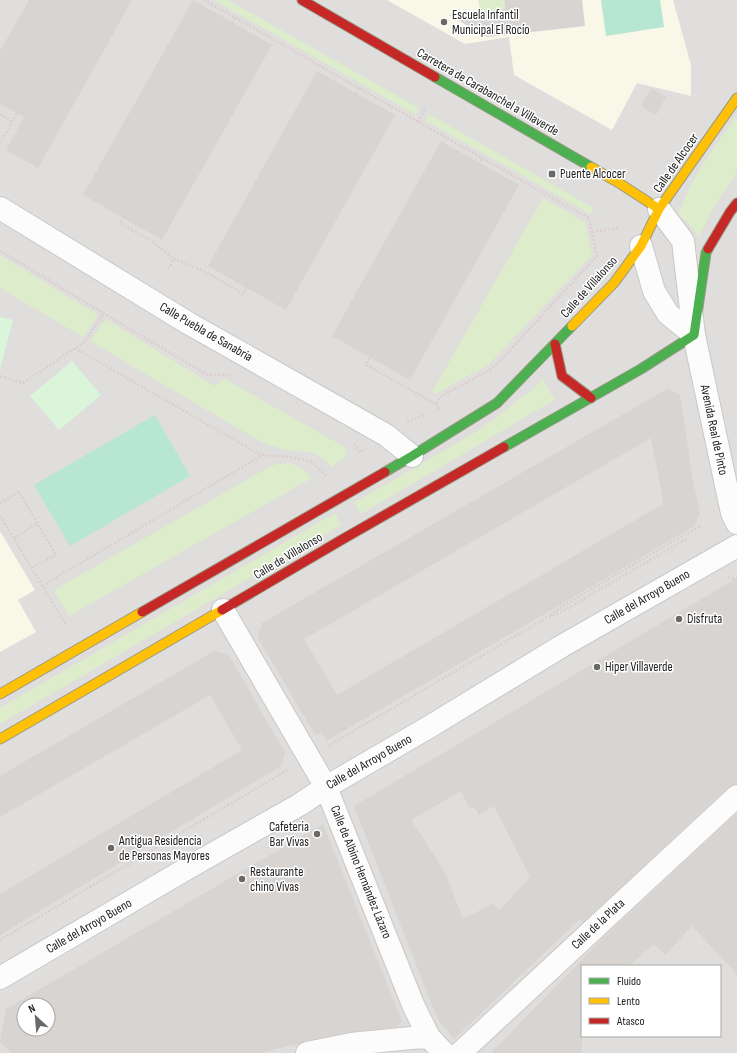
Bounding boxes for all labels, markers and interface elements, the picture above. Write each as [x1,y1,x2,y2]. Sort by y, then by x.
place label: Escuela Infantil Municipal El Rocío [452,7,530,38]
marker: Escuela Infantil Municipal El Rocío [439,17,449,27]
street label: Carretera de Carabanchel a Villaverde [414,45,562,139]
street label: Calle de Alcocer [650,130,702,196]
place label: Puente Alcocer [560,166,626,182]
marker: Puente Alcocer [547,169,557,179]
street label: Calle de Villalonso [557,253,621,321]
street label: Calle Puebla de Sanabria [157,299,255,365]
street label: Avenida Real de Pinto [696,382,731,477]
street label: Calle de Villalonso [251,529,325,583]
street label: Calle del Arroyo Bueno [601,566,693,628]
place label: Disfruta [687,611,722,627]
marker: Disfruta [674,614,684,624]
place label: Hiper Villaverde [605,659,673,675]
marker: Hiper Villaverde [592,662,602,672]
street label: Calle del Arroyo Bueno [323,731,415,793]
street label: Calle de Albino Hernández Lázaro [327,803,395,941]
place label: Cafeteria Bar Vivas [269,819,309,850]
marker: Cafeteria Bar Vivas [312,829,322,839]
place label: Antigua Residencia de Personas Mayores [118,833,210,864]
marker: Antigua Residencia de Personas Mayores [106,843,116,853]
place label: Restaurante chino Vivas [250,864,303,895]
marker: Restaurante chino Vivas [237,874,247,884]
street label: Calle del Arroyo Bueno [43,895,135,957]
street label: Calle de la Plata [568,895,628,953]
legend [581,965,721,1037]
text: Fluido [617,974,641,989]
text: Lento [617,994,640,1009]
north arrow [16,997,56,1037]
text: N [26,1001,37,1016]
text: Atasco [616,1014,644,1029]

